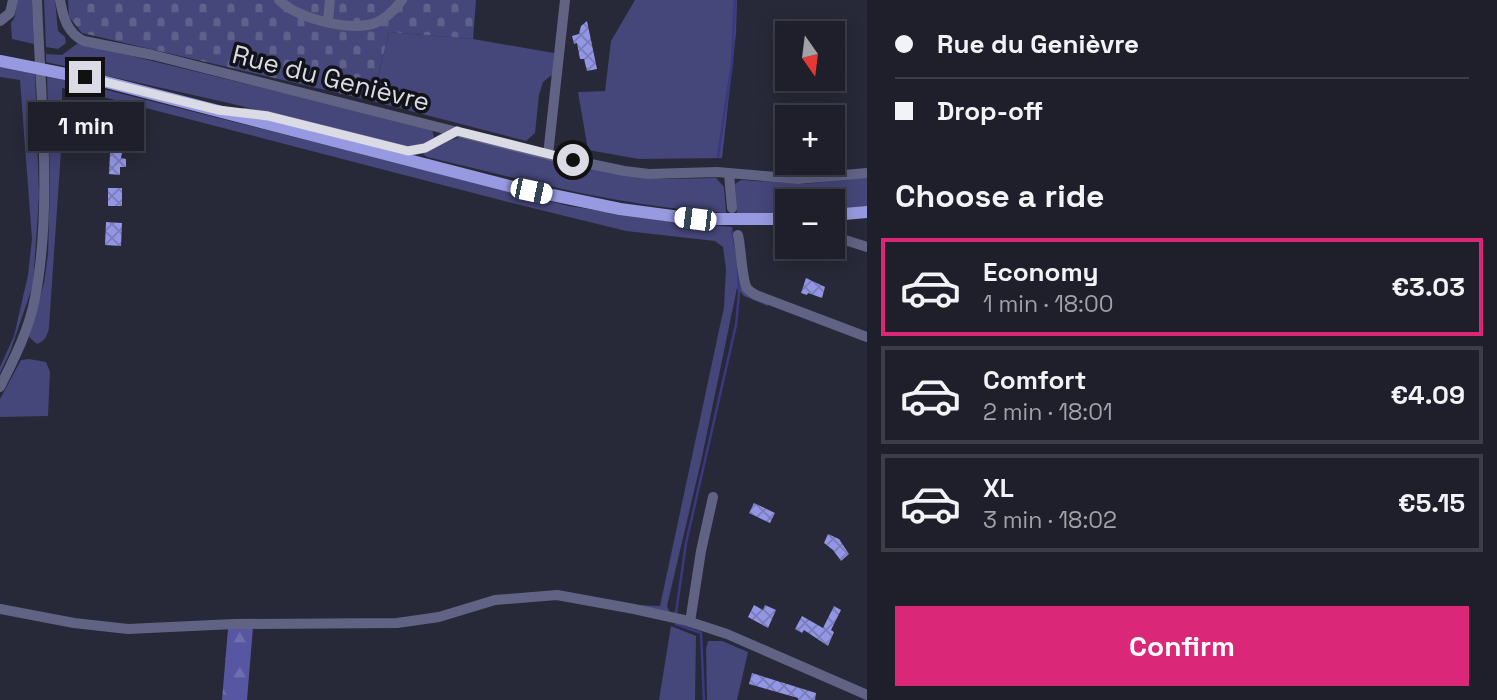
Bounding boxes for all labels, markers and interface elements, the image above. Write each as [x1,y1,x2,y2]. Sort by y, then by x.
north arrow [775,21,845,91]
map controls [775,21,845,259]
text: Rue du Genièvre [937,27,1139,61]
street label: Rue du Genièvre [229,37,433,119]
route end [69,61,101,93]
text: Drop-off [937,94,1043,128]
callout: 1 min [27,102,143,150]
button: + [775,105,845,175]
text: 1 min [58,111,114,141]
route start [557,144,589,176]
car [509,176,554,206]
text: Choose a ride [895,176,1105,216]
button: − [775,189,845,259]
car [673,206,718,232]
text: Economy [983,255,1099,289]
icon: car [899,256,962,319]
text: €3.03 [1391,270,1465,304]
text: 1 min · 18:00 [983,289,1113,319]
text: Comfort [983,363,1086,397]
icon: car [899,364,962,427]
text: €4.09 [1390,378,1465,412]
text: 2 min · 18:01 [983,397,1113,427]
text: XL [983,471,1014,505]
icon: car [899,472,962,535]
text: €5.15 [1398,486,1465,520]
text: 3 min · 18:02 [983,505,1117,535]
button: Confirm [895,606,1469,686]

